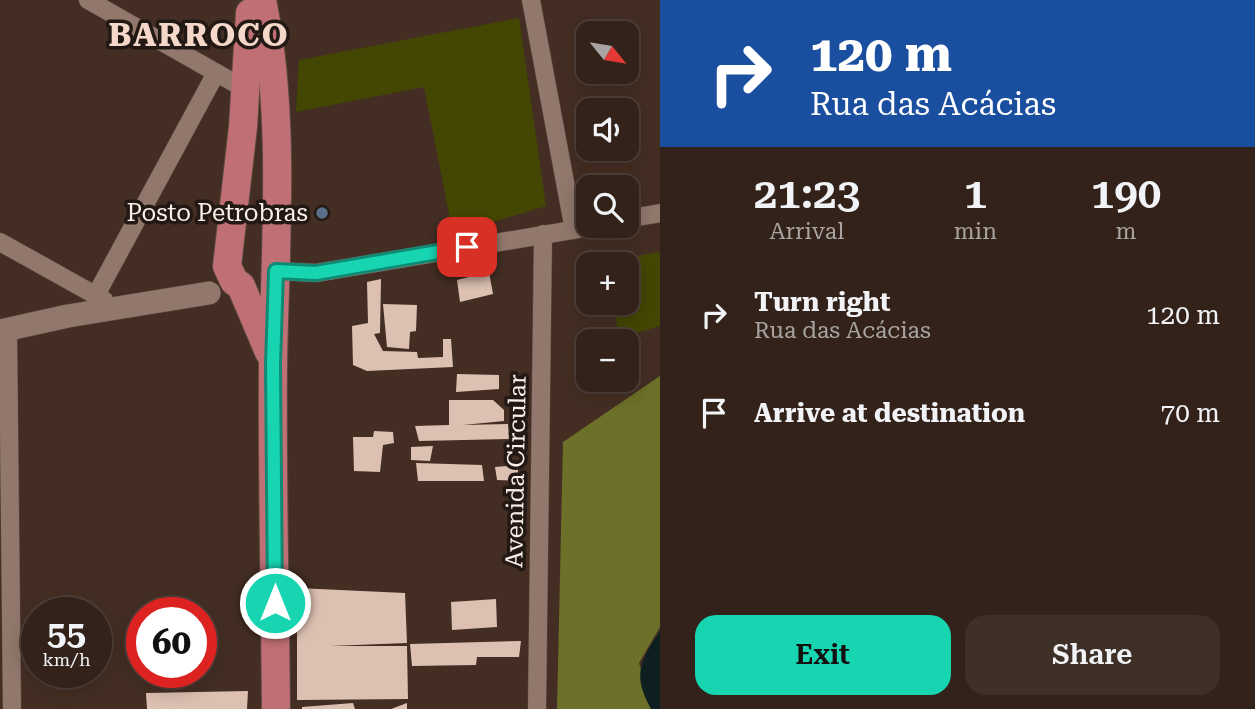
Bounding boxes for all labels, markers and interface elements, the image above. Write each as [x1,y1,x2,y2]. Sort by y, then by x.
district label: BARROCO [108,16,290,54]
north arrow [576,21,639,84]
map controls [576,21,639,392]
text: 120 m [810,26,952,83]
icon: right [695,28,786,119]
text: Rua das Acácias [810,85,1056,123]
button: sound [576,98,639,161]
text: 21:23 [754,169,860,218]
text: 1 [964,169,987,218]
text: 190 [1091,169,1161,218]
button: search [576,175,639,238]
place label: Posto Petrobras [127,199,308,227]
marker: Posto Petrobras [314,205,330,221]
pin [437,217,497,277]
text: Arrival [770,218,844,245]
text: min [954,218,997,245]
text: m [1115,218,1136,245]
icon: arrive [448,228,486,266]
button: + [576,252,639,315]
text: Turn right [754,287,890,317]
icon: right [695,296,733,334]
text: 120 m [1146,300,1220,330]
text: Rua das Acácias [754,317,931,344]
button: − [576,329,639,392]
street label: Avenida Circular [500,374,532,568]
icon: arrive [695,394,733,432]
text: Arrive at destination [754,398,1025,428]
text: 70 m [1161,398,1220,428]
position arrow [238,566,312,640]
speed limit sign: 60 [126,597,217,688]
text: 55 [47,613,86,654]
button: Exit [695,615,951,695]
button: Share [965,615,1220,695]
text: km/h [42,649,91,670]

